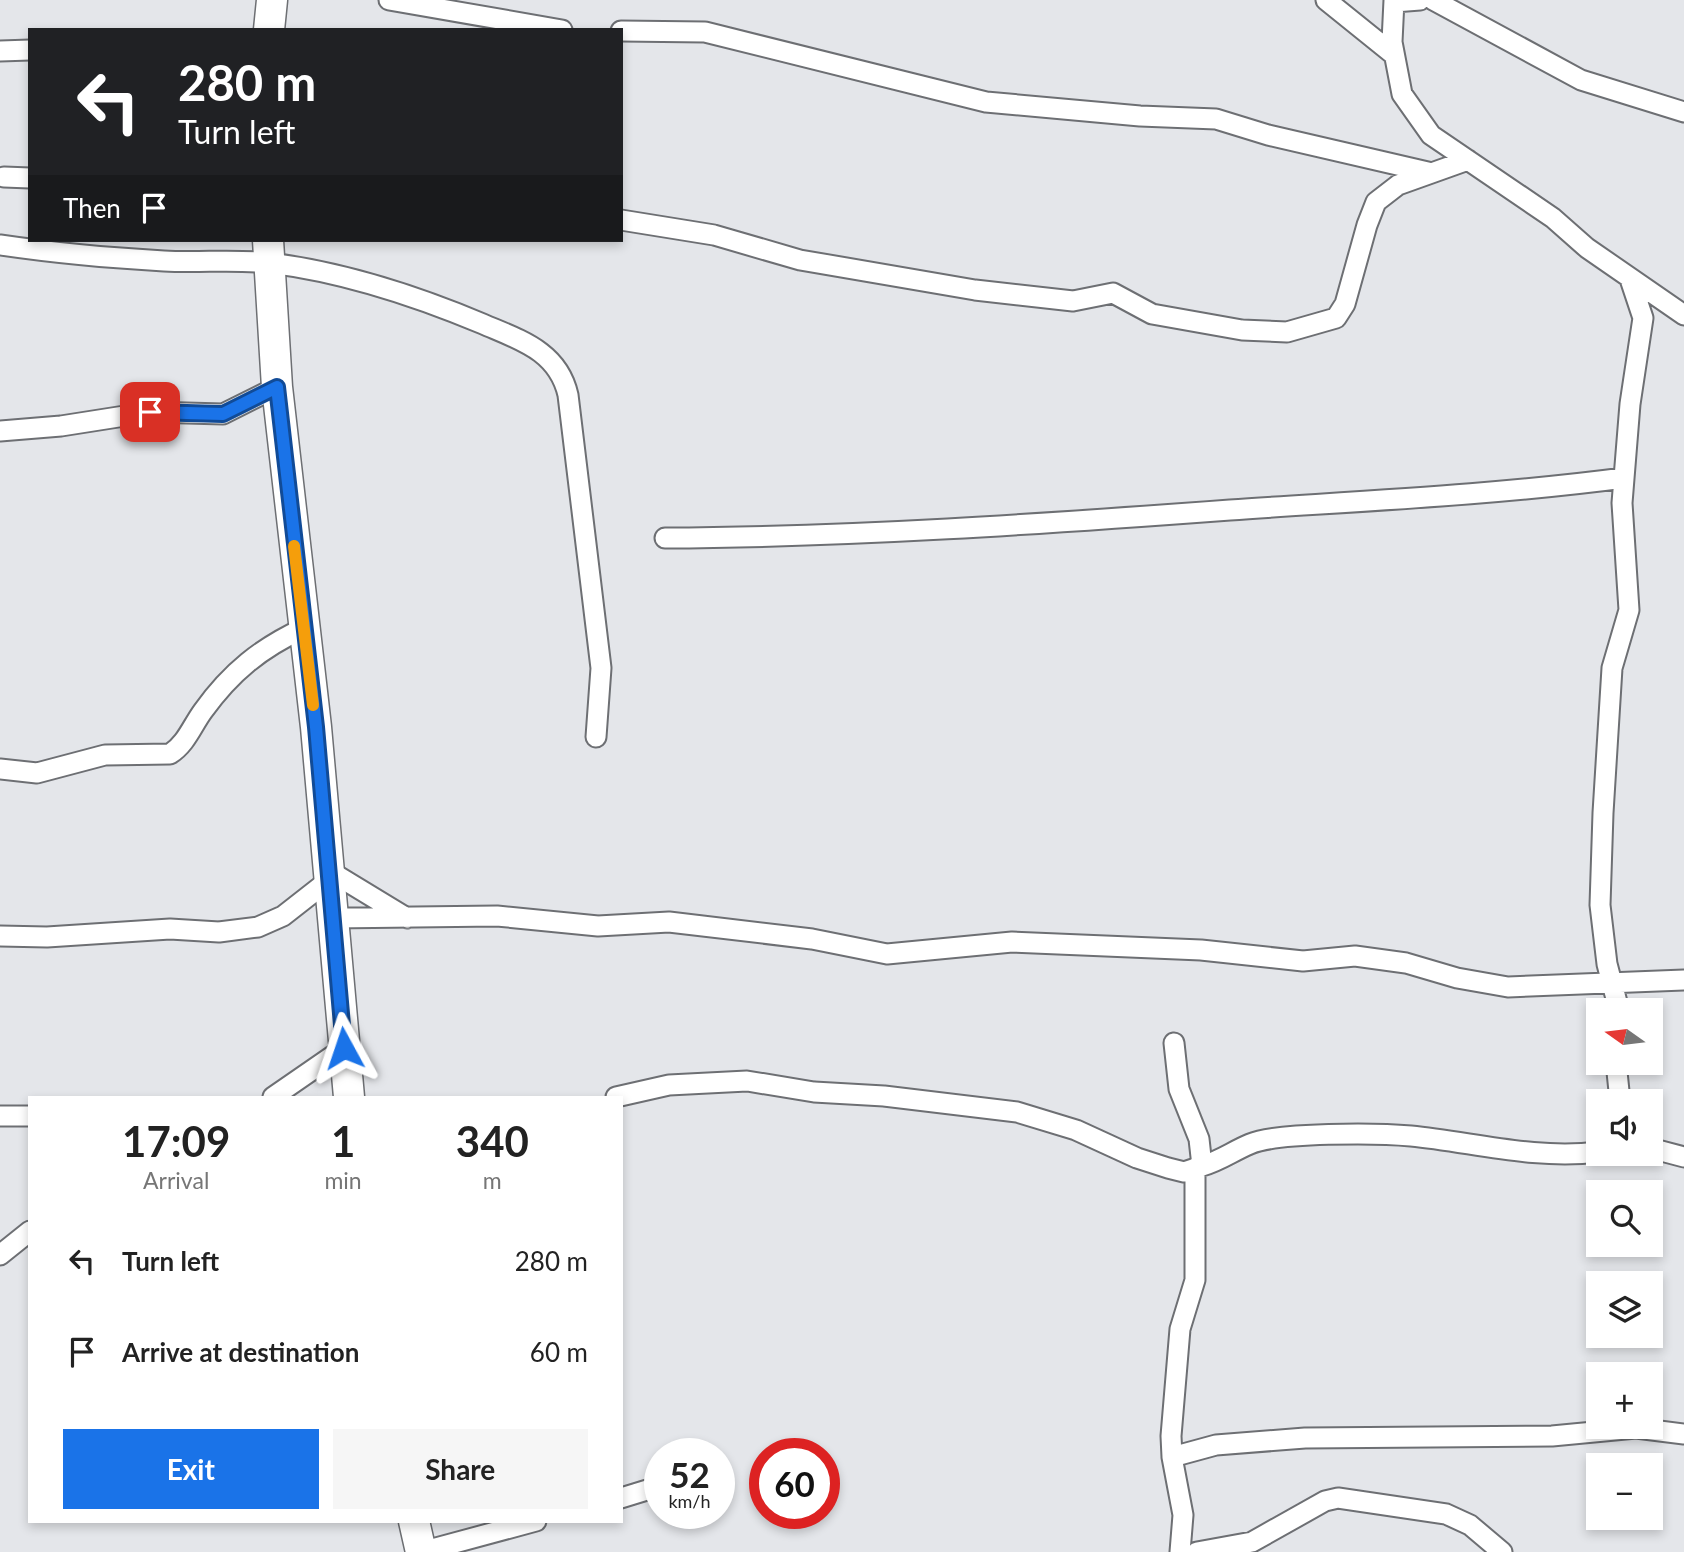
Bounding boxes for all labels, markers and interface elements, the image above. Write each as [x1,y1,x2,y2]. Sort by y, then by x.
text: 280 m [178,53,316,111]
icon: left [63,56,154,147]
text: Turn left [178,112,295,151]
icon: arrive [135,189,173,227]
text: Then [63,192,121,224]
pin [120,382,180,442]
icon: arrive [131,393,169,431]
north arrow [1586,998,1662,1074]
map controls [1586,998,1663,1530]
position arrow [307,1011,381,1085]
button: sound [1586,1089,1663,1166]
text: 17:09 [122,1116,230,1166]
text: 1 [331,1116,355,1166]
text: 340 [456,1116,529,1166]
text: Arrival [143,1166,209,1194]
text: min [324,1166,362,1194]
text: m [483,1166,502,1194]
button: search [1586,1180,1663,1257]
icon: left [63,1242,101,1280]
text: Turn left [122,1245,219,1277]
text: 280 m [515,1245,588,1277]
button: layers [1586,1271,1663,1348]
icon: arrive [63,1333,101,1371]
text: Arrive at destination [122,1336,359,1368]
text: 60 m [530,1336,588,1368]
button: + [1586,1362,1663,1439]
button: Exit [63,1429,319,1509]
button: Share [333,1429,588,1509]
speed limit sign: 60 [749,1438,840,1529]
text: 52 [669,1453,710,1495]
button: − [1586,1453,1663,1530]
text: km/h [668,1490,711,1512]

